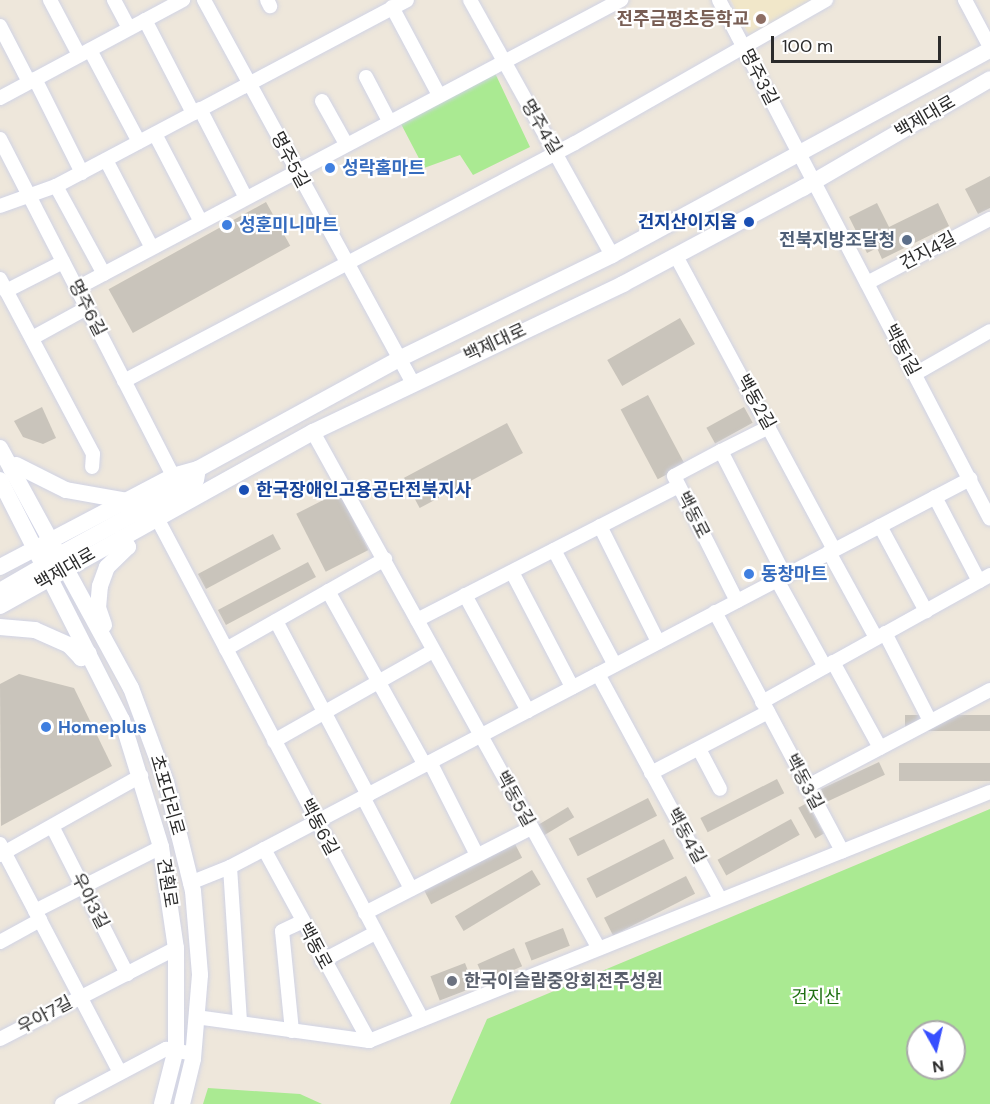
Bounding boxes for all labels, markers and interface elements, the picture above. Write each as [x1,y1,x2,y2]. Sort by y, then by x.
place label: 전주금평초등학교 [617,8,749,30]
marker: 전주금평초등학교 [754,12,768,26]
scale bar [774,24,944,62]
text: 100 m [782,34,833,58]
street label: 명주3길 [736,45,782,109]
street label: 백제대로 [891,91,959,143]
street label: 명주4길 [516,95,566,159]
street label: 명주5길 [266,128,314,192]
place label: 성락홈마트 [342,157,425,179]
marker: 성락홈마트 [323,161,337,175]
place label: 건지산이지움 [638,211,737,233]
place label: 성훈미니마트 [239,214,338,236]
marker: 건지산이지움 [742,215,756,229]
marker: 성훈미니마트 [220,218,234,232]
street label: 건지4길 [896,227,960,275]
place label: 전북지방조달청 [779,229,895,251]
marker: 전북지방조달청 [900,233,914,247]
street label: 명주6길 [64,276,110,340]
street label: 백제대로 [460,319,530,367]
street label: 백동1길 [879,321,925,379]
street label: 백동2길 [732,371,780,433]
place label: 한국장애인고용공단전북지사 [256,479,471,501]
marker: 한국장애인고용공단전북지사 [237,483,251,497]
street label: 백동로 [672,488,714,542]
street label: 백제대로 [31,543,99,595]
place label: 동창마트 [761,563,827,585]
marker: 동창마트 [742,567,756,581]
place label: Homeplus [58,716,147,738]
marker: Homeplus [39,720,53,734]
street label: 백동3길 [780,750,828,814]
street label: 초포다리로 [145,752,189,838]
street label: 백동5길 [491,767,539,831]
street label: 백동6길 [295,795,343,859]
street label: 백동4길 [662,804,710,868]
street label: 견훤로 [152,857,182,909]
street label: 우아3길 [67,869,113,933]
street label: 백동로 [294,919,336,973]
place label: 한국이슬람중앙회전주성원 [464,970,663,992]
marker: 한국이슬람중앙회전주성원 [445,974,459,988]
park label: 건지산 [791,986,841,1008]
street label: 우아7길 [14,992,76,1038]
north arrow [906,1020,966,1080]
text: N [931,1055,946,1078]

